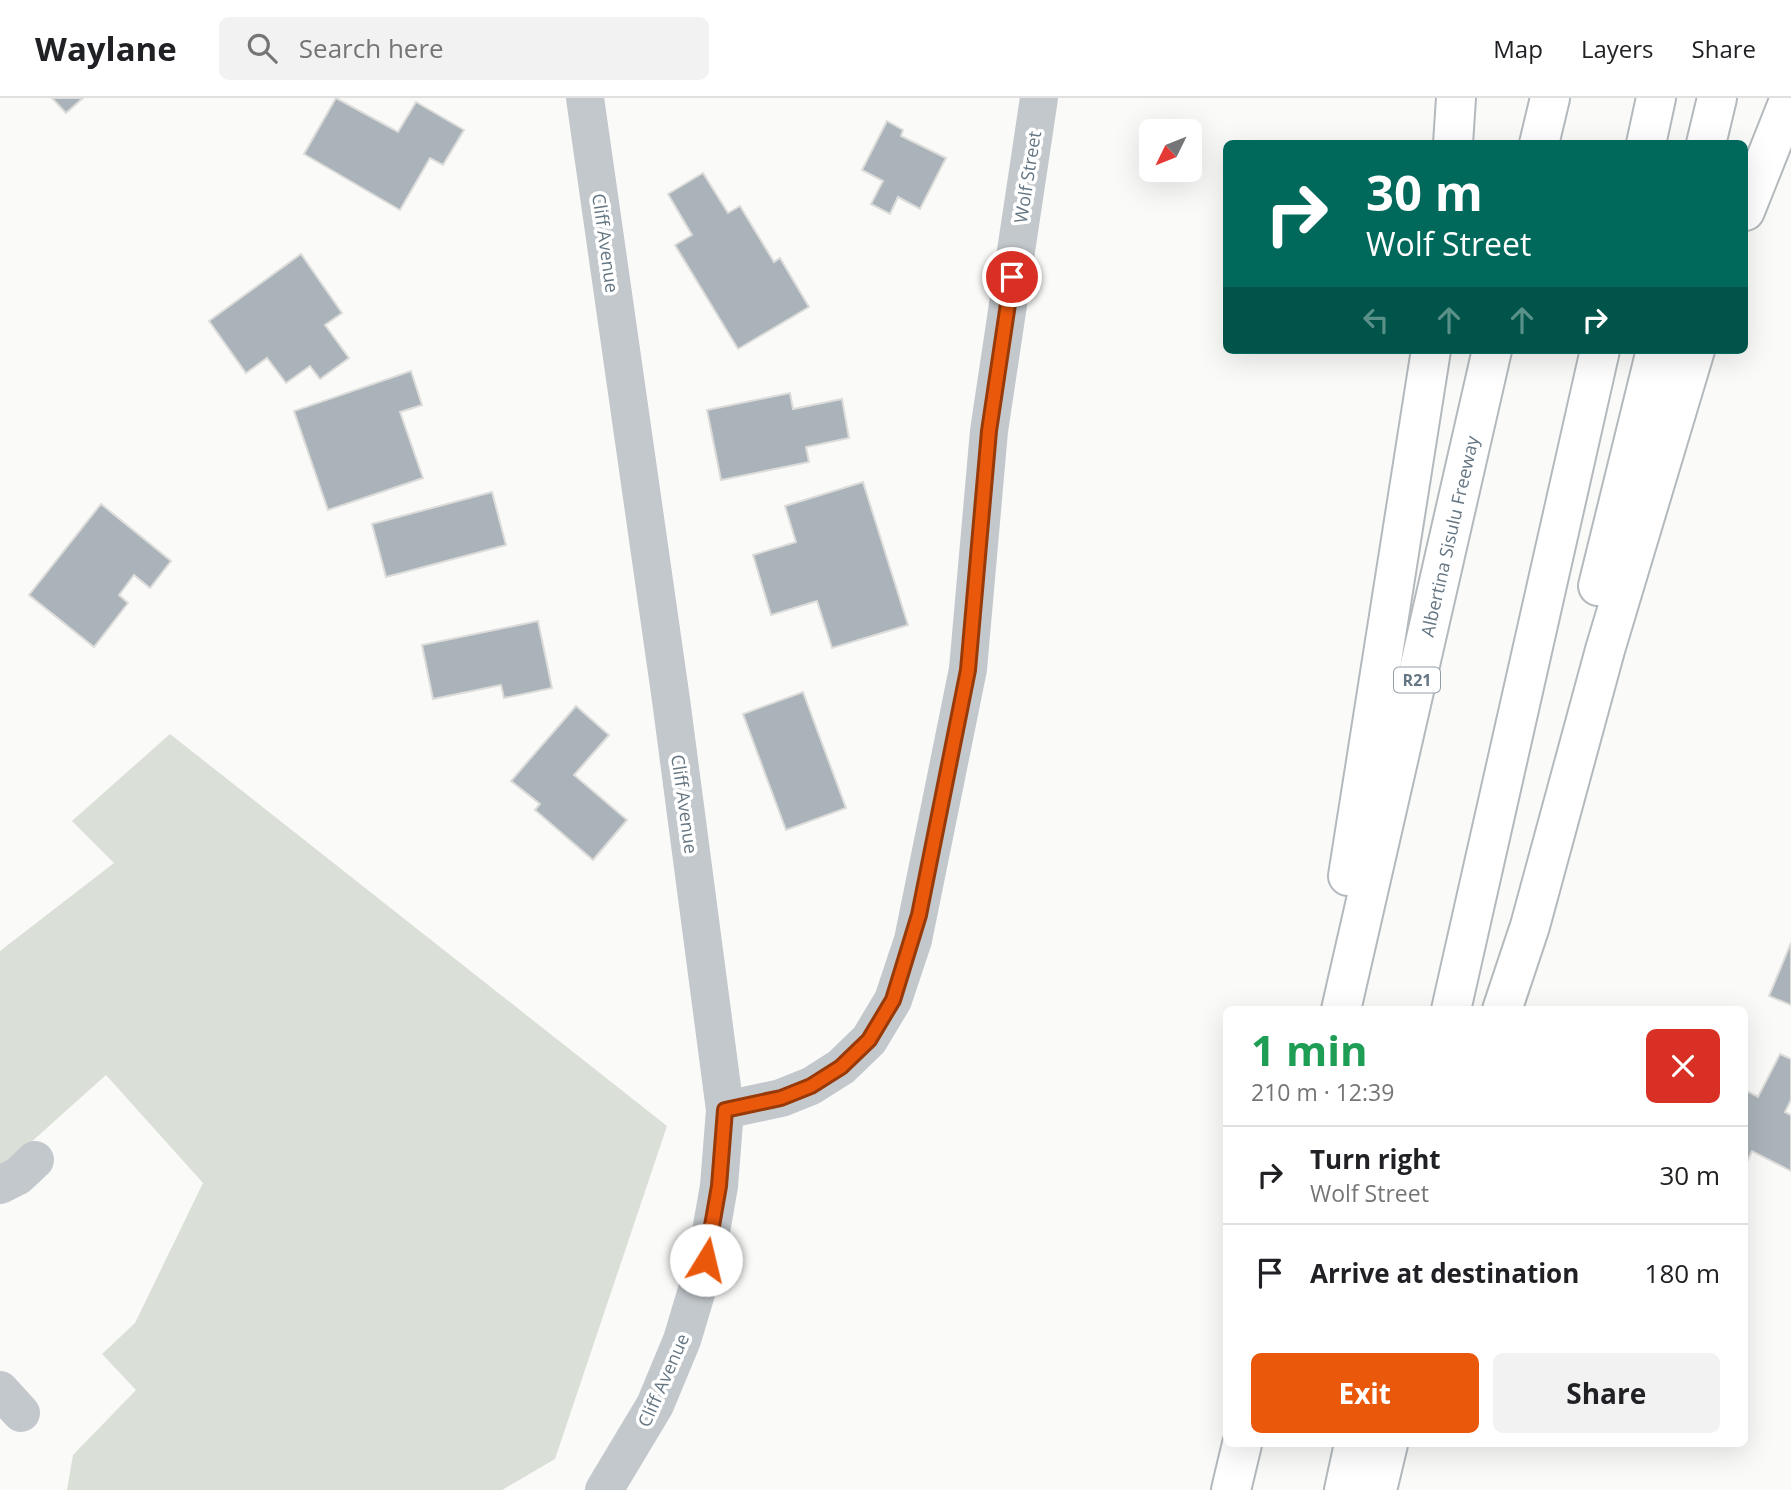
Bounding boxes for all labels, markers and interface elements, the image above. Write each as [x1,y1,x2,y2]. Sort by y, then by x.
search box [219,17,709,80]
text: Waylane [35,26,177,71]
icon: search [243,29,281,67]
text: Search here [299,30,444,66]
text: Map [1493,32,1543,65]
text: Layers [1581,32,1654,65]
text: Share [1692,32,1756,65]
north arrow [1139,119,1202,182]
map controls [1139,119,1202,182]
street label: Wolf Street [1008,129,1046,225]
text: 30 m [1366,159,1483,225]
icon: right [1251,168,1342,259]
street label: Cliff Avenue [587,192,625,294]
text: Wolf Street [1366,222,1531,265]
pin [982,247,1042,307]
icon: arrive [993,258,1031,296]
icon: left [1357,301,1395,339]
icon: ahead [1430,301,1468,339]
icon: ahead [1503,301,1541,339]
icon: right [1576,301,1614,339]
street label: Albertina Sisulu Freeway [1415,433,1484,639]
road number: R21 [1394,667,1440,692]
street label: Cliff Avenue [666,753,704,855]
text: 1 min [1251,1021,1368,1078]
button: close [1646,1029,1720,1103]
text: 210 m · 12:39 [1251,1076,1394,1108]
text: Turn right [1310,1141,1441,1177]
icon: right [1251,1156,1289,1194]
text: 30 m [1659,1157,1720,1193]
text: Wolf Street [1310,1177,1429,1209]
position arrow [669,1223,743,1297]
icon: arrive [1251,1254,1289,1292]
text: Arrive at destination [1310,1255,1579,1291]
text: 180 m [1645,1255,1720,1291]
street label: Cliff Avenue [632,1329,694,1431]
button: Exit [1251,1353,1479,1433]
button: Share [1493,1353,1720,1433]

